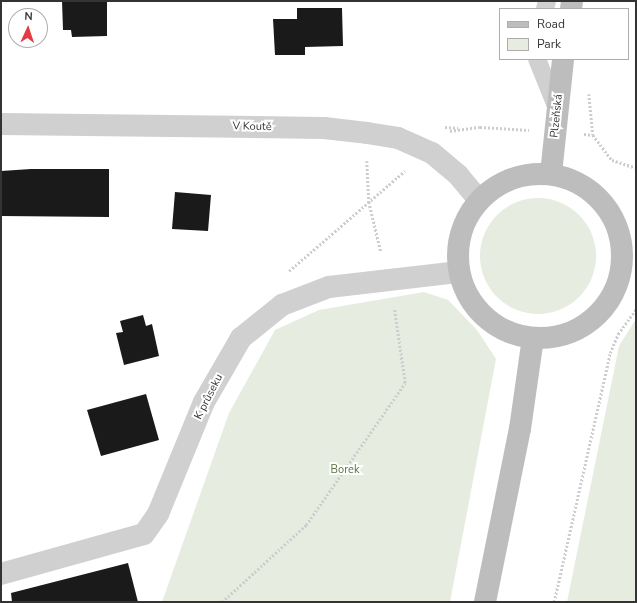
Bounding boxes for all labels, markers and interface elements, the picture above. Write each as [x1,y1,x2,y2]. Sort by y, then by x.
north arrow [8,8,48,48]
legend [499,8,629,60]
text: N [24,9,33,24]
text: Road [537,16,565,32]
text: Park [537,36,561,52]
street label: Plzeňská [548,93,566,139]
street label: V Koutě [232,120,272,134]
street label: K průseku [192,372,226,422]
park label: Borek [331,463,359,477]

